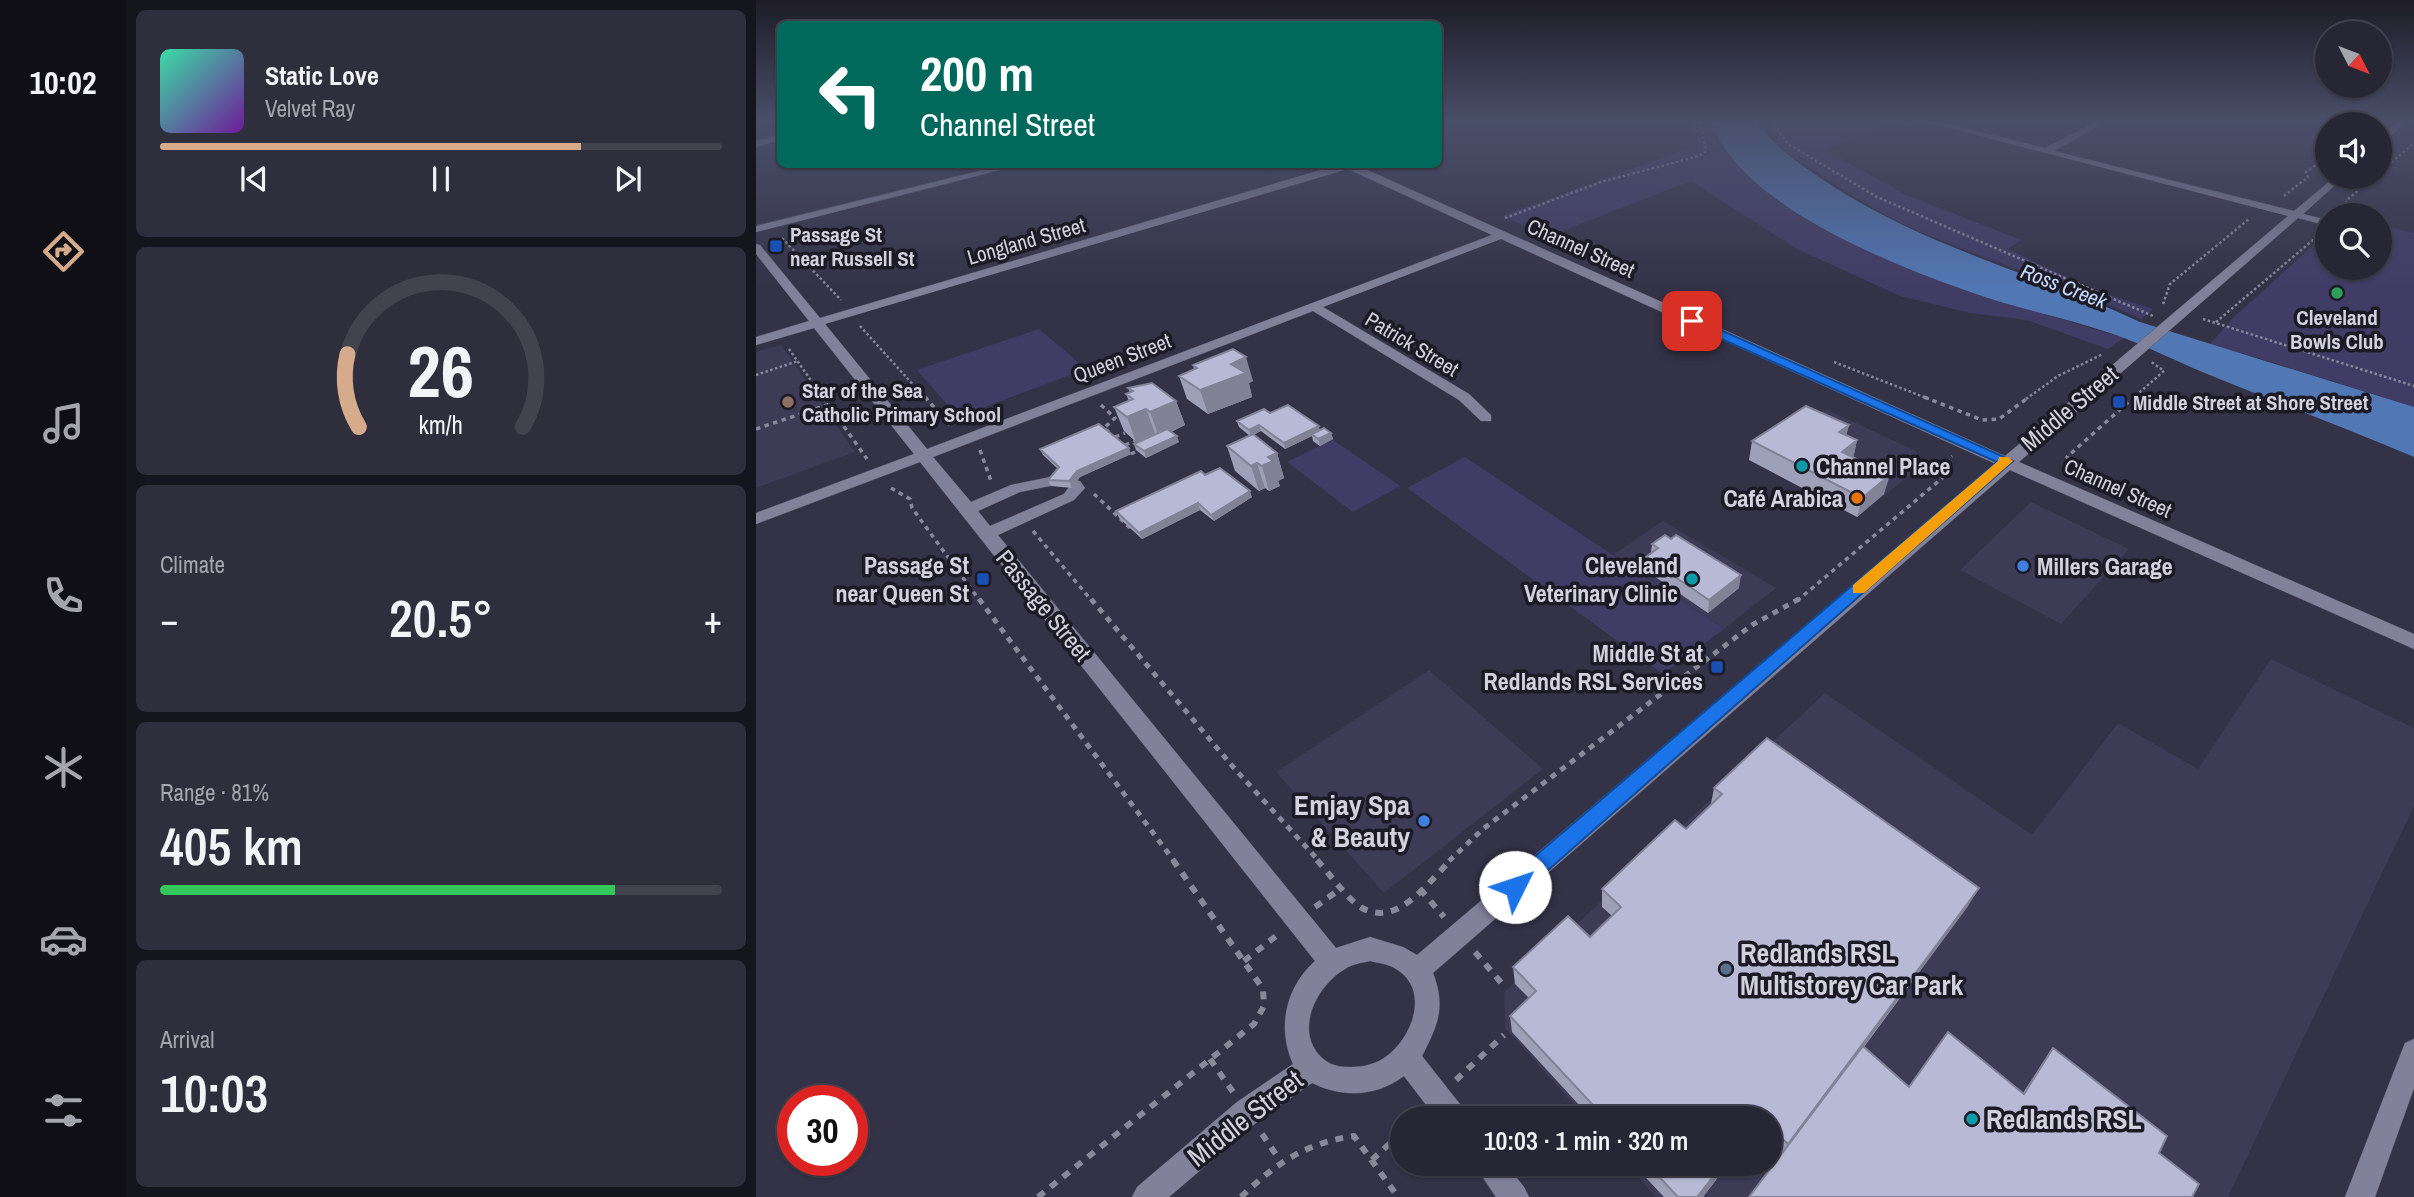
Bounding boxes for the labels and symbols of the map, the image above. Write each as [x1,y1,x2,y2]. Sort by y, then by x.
north arrow [2315,21,2392,98]
street label: Longland Street [964,210,1089,272]
street label: Channel Street [1523,211,1640,285]
place label: Passage St near Russell St [790,220,915,273]
marker: Passage St near Russell St [768,238,784,254]
water label: Ross Creek [2017,256,2112,316]
marker: Cleveland Bowls Club [2329,285,2345,301]
pin [1662,291,1722,351]
place label: Cleveland Bowls Club [2290,303,2384,356]
street label: Patrick Street [1360,305,1464,383]
street label: Queen Street [1069,326,1175,390]
street label: Middle Street [2014,358,2125,458]
place label: Star of the Sea Catholic Primary School [802,376,1001,429]
place label: Middle Street at Shore Street [2133,388,2369,417]
marker: Star of the Sea Catholic Primary School [780,394,796,410]
marker: Middle Street at Shore Street [2111,394,2127,410]
place label: Channel Place [1816,450,1951,482]
street label: Channel Street [2060,451,2177,525]
marker: Channel Place [1794,458,1810,474]
place label: Café Arabica [1723,482,1843,514]
marker: Café Arabica [1849,490,1865,506]
street label: Passage Street [989,543,1099,668]
place label: Passage St near Queen St [836,549,969,609]
place label: Cleveland Veterinary Clinic [1524,549,1678,609]
place label: Millers Garage [2037,550,2173,582]
marker: Millers Garage [2015,558,2031,574]
marker: Passage St near Queen St [975,571,991,587]
marker: Cleveland Veterinary Clinic [1684,571,1700,587]
place label: Middle St at Redlands RSL Services [1483,637,1703,697]
marker: Middle St at Redlands RSL Services [1709,659,1725,675]
place label: Emjay Spa & Beauty [1294,786,1410,856]
marker: Emjay Spa & Beauty [1416,813,1432,829]
position arrow [1478,850,1552,924]
place label: Redlands RSL Multistorey Car Park [1740,934,1964,1004]
marker: Redlands RSL Multistorey Car Park [1718,961,1734,977]
street label: Middle Street [1179,1061,1311,1175]
speed limit sign: 30 [777,1085,868,1176]
place label: Redlands RSL [1986,1100,2142,1138]
marker: Redlands RSL [1964,1111,1980,1127]

